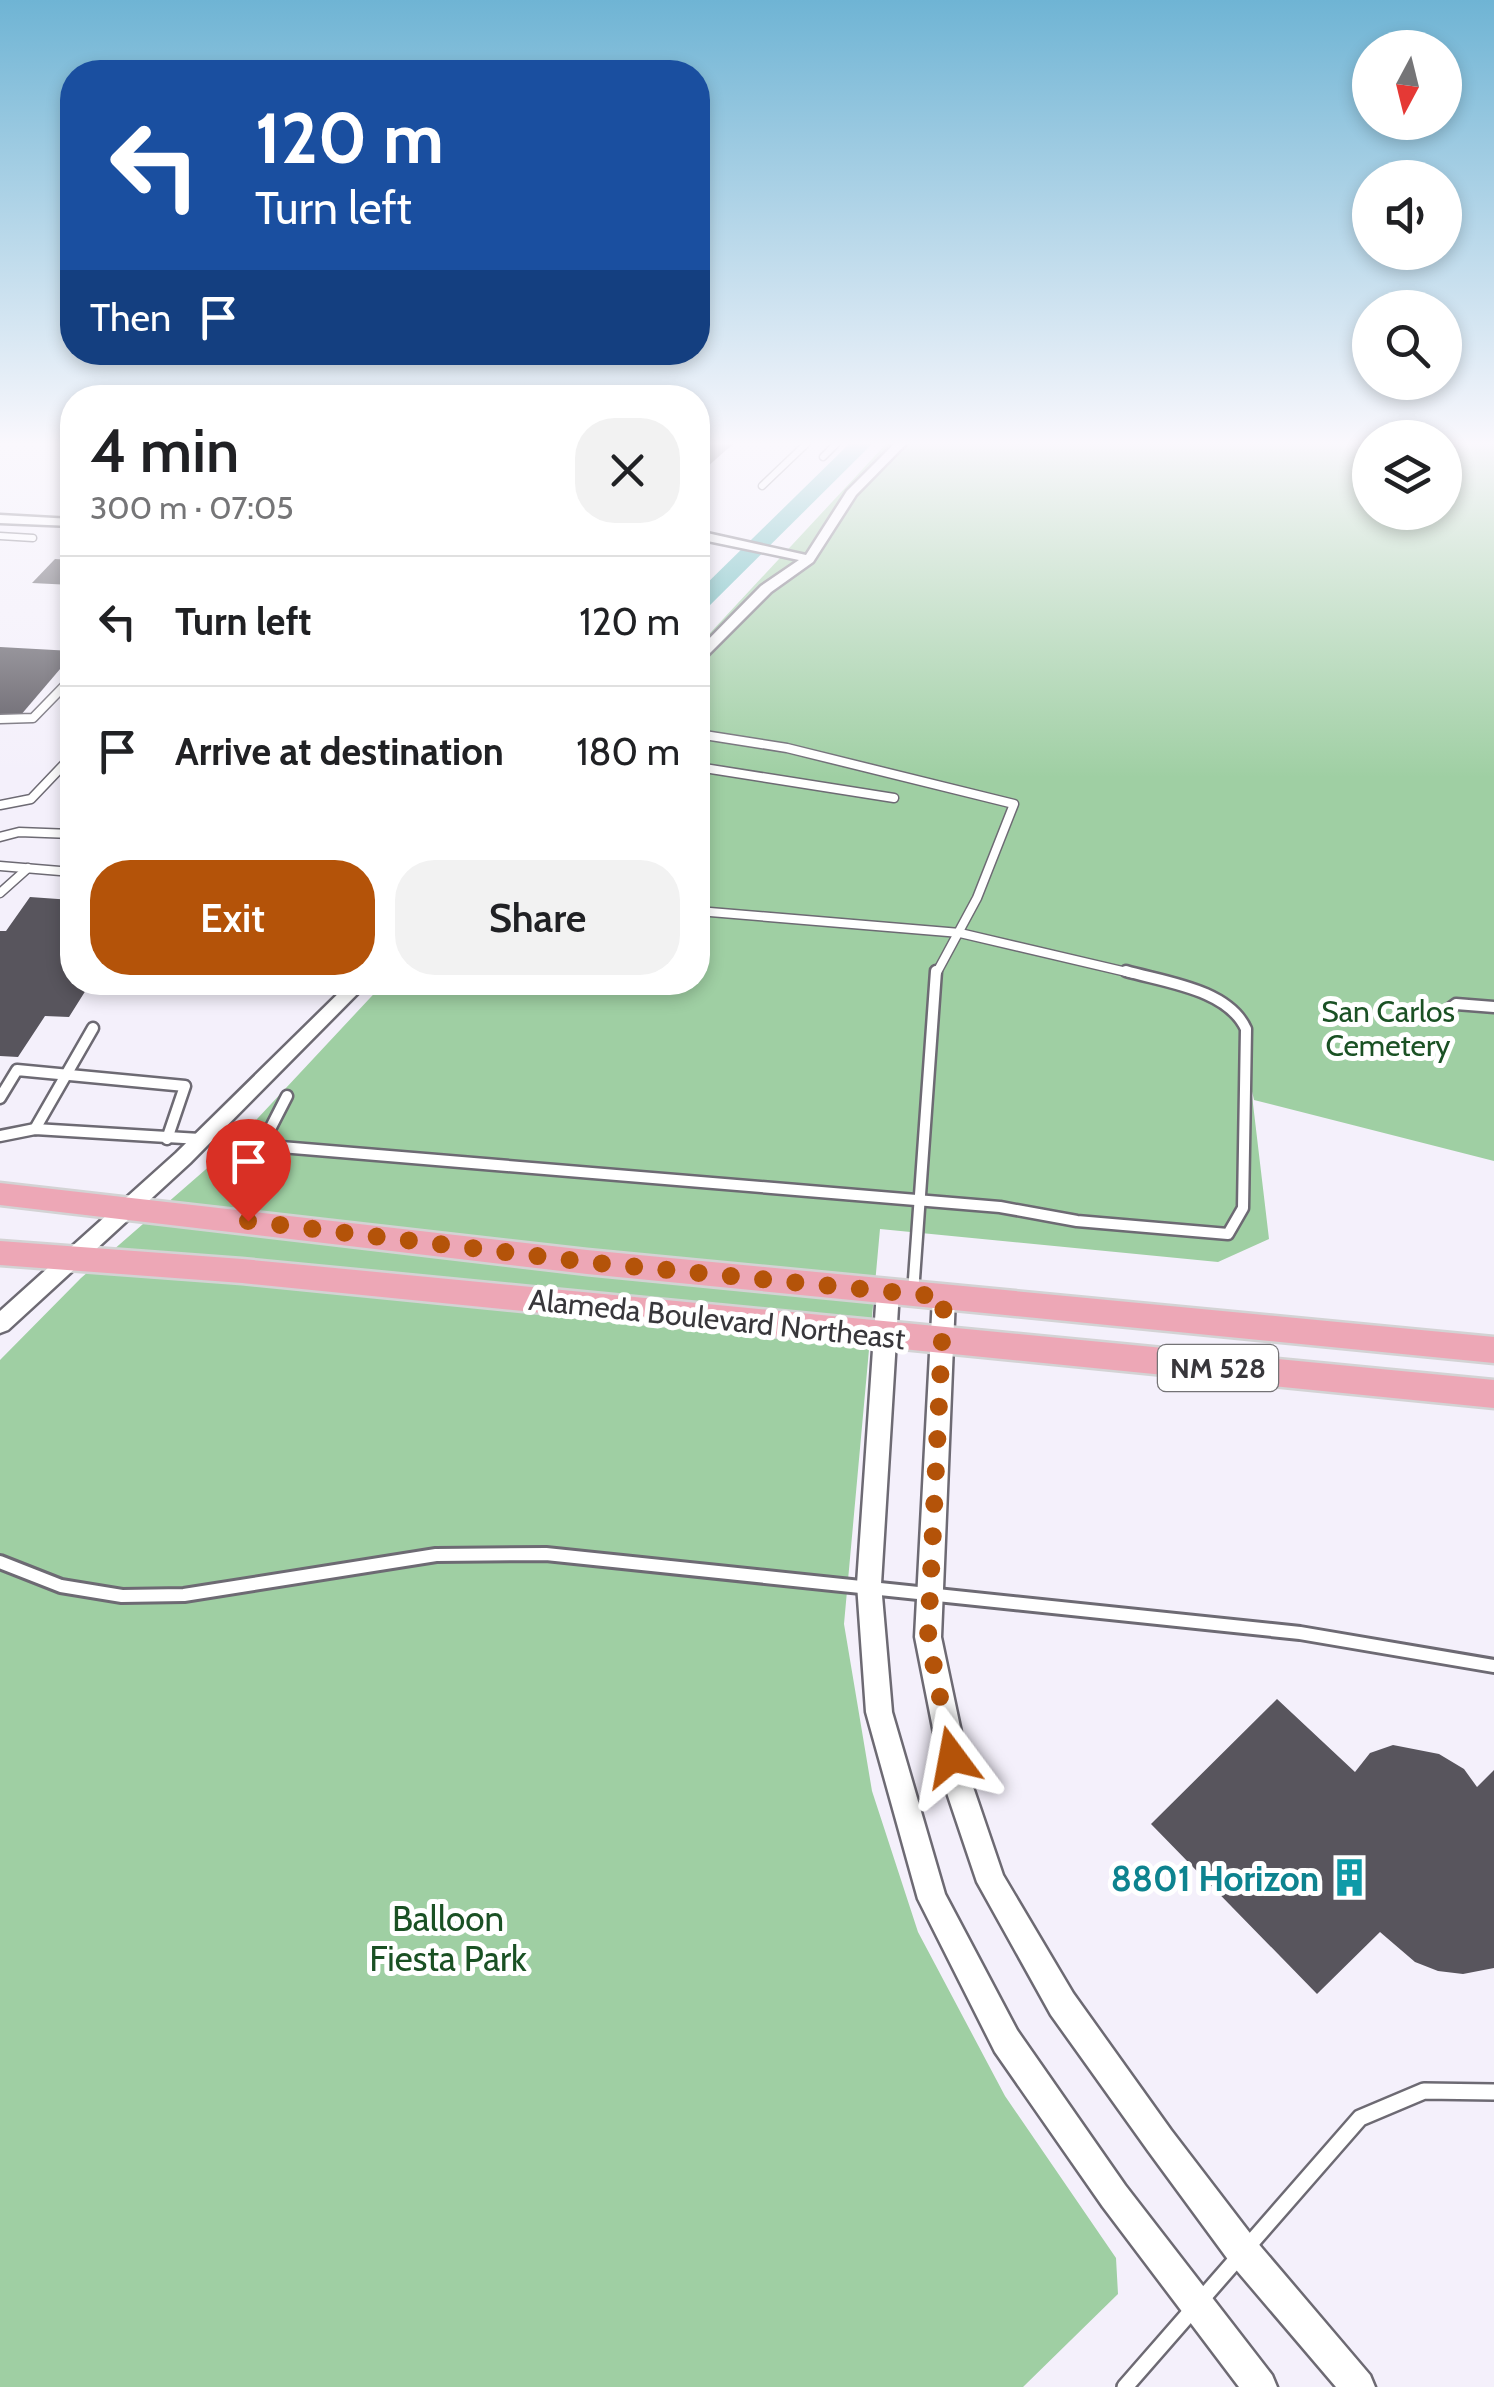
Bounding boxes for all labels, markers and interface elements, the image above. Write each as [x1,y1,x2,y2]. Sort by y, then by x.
north arrow [1352,30,1462,140]
map controls [1352,30,1462,530]
text: 120 m [255,95,444,181]
icon: left [90,100,220,230]
button: sound [1352,160,1462,270]
text: Turn left [255,181,412,235]
icon: arrive [191,290,246,345]
button: search [1352,290,1462,400]
text: Then [90,294,171,341]
text: 4 min [90,414,239,487]
button: close [575,418,680,523]
button: layers [1352,420,1462,530]
text: 300 m · 07:05 [90,488,294,527]
icon: left [90,594,145,649]
text: Turn left [175,598,311,645]
text: 120 m [579,598,680,645]
icon: arrive [90,724,145,779]
text: Arrive at destination [175,728,504,775]
text: 180 m [576,728,680,775]
button: Exit [90,860,375,975]
button: Share [395,860,680,975]
park label: San Carlos Cemetery [1321,993,1455,1064]
pin [206,1119,291,1222]
icon: arrive [221,1134,276,1189]
street label: Alameda Boulevard Northeast [527,1281,907,1357]
road number: NM 528 [1158,1345,1278,1391]
position arrow [900,1705,1004,1809]
place label: 8801 Horizon [1111,1857,1319,1900]
building icon: 8801 Horizon [1328,1857,1370,1899]
park label: Balloon Fiesta Park [369,1897,527,1980]

